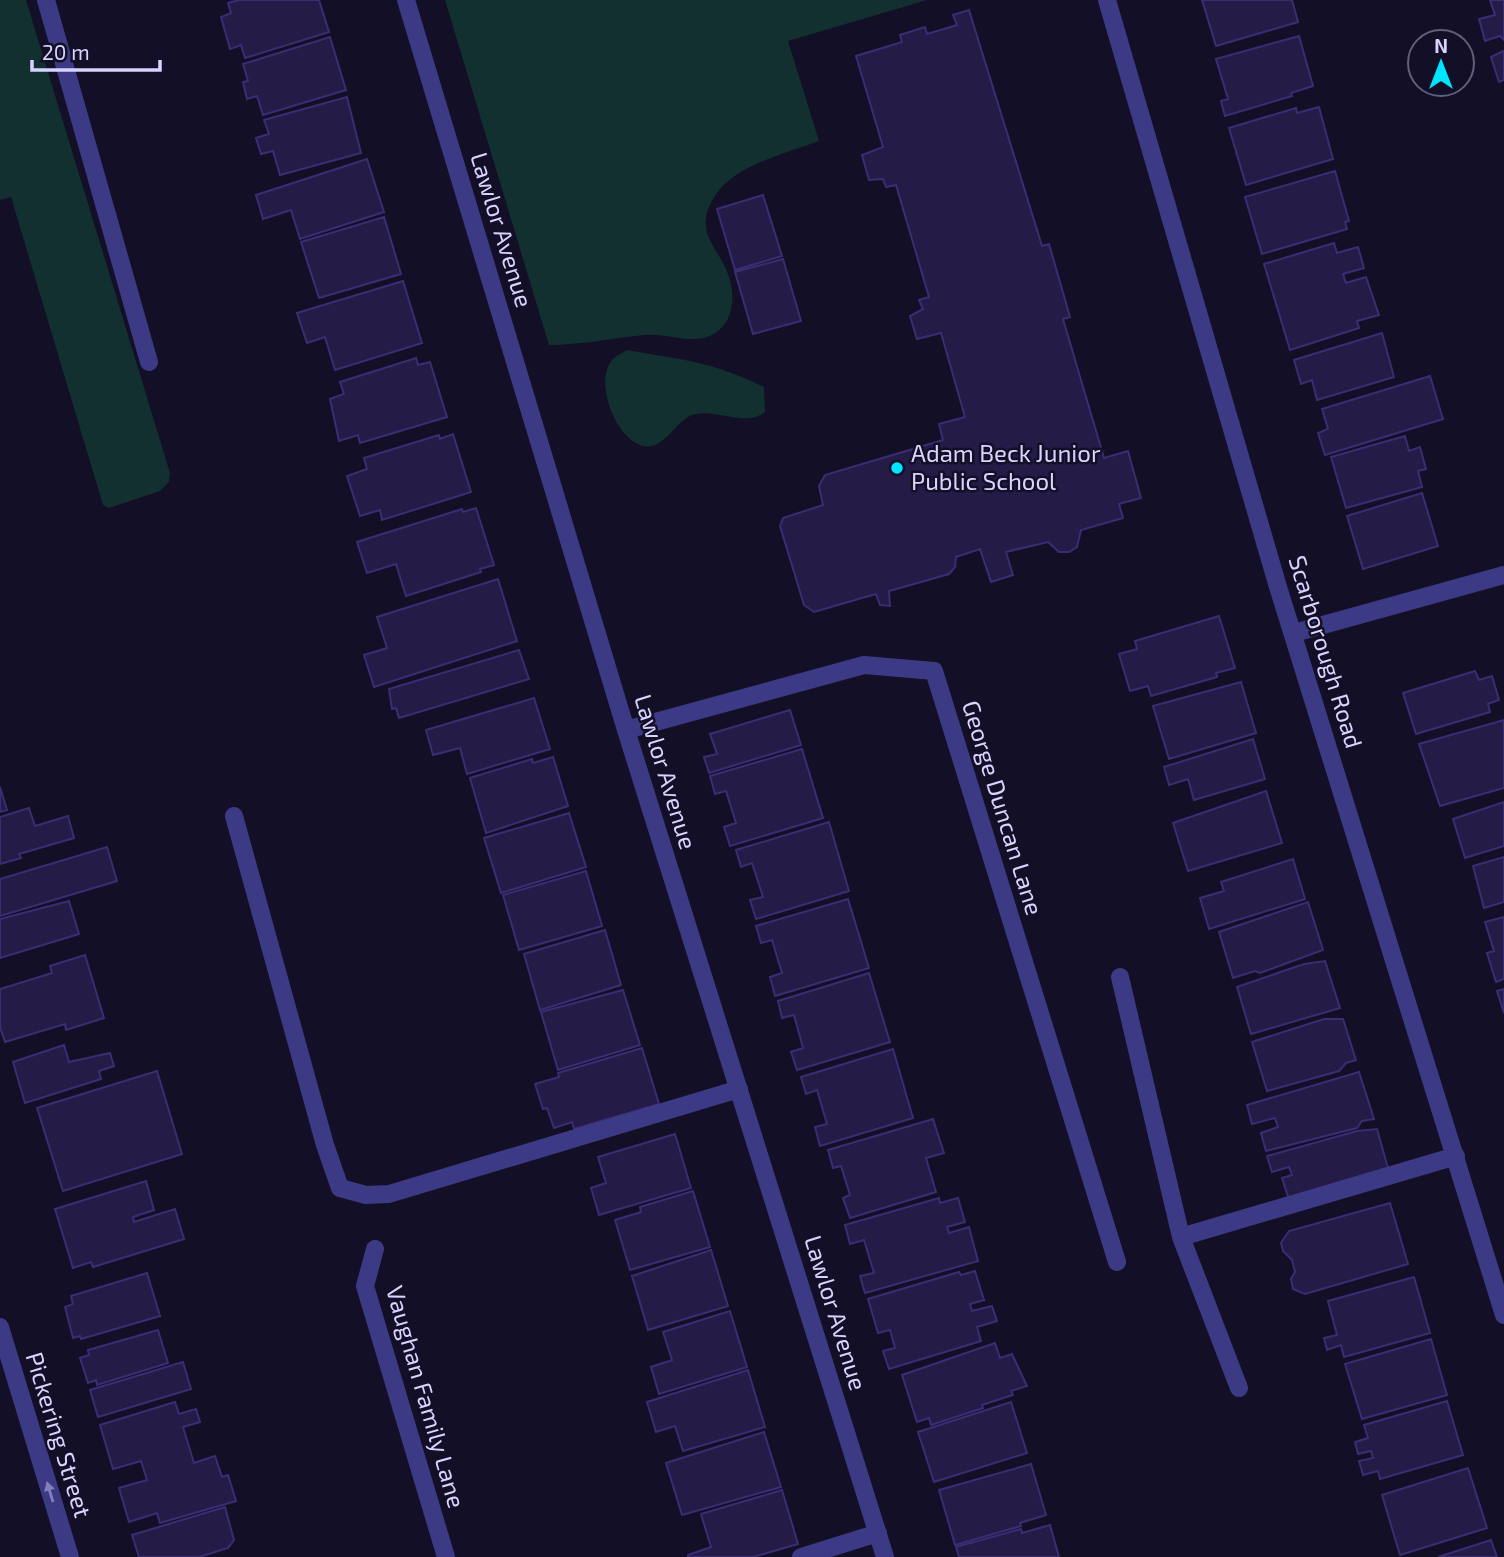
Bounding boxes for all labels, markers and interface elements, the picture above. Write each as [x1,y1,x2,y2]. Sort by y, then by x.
scale bar [32,28,159,72]
north arrow [1406,28,1476,98]
text: N [1434,34,1448,57]
text: 20 m [42,39,90,64]
street label: Lawlor Avenue [465,149,540,310]
place label: Adam Beck Junior Public School [911,438,1101,495]
marker: Adam Beck Junior Public School [889,460,905,476]
street label: Scarborough Road [1283,552,1370,751]
street label: Lawlor Avenue [629,691,704,852]
street label: George Duncan Lane [957,697,1050,918]
street label: Lawlor Avenue [799,1232,874,1393]
street label: Vaughan Family Lane [381,1282,472,1511]
street label: Pickering Street [20,1348,98,1521]
one-way arrow [44,1481,54,1502]

